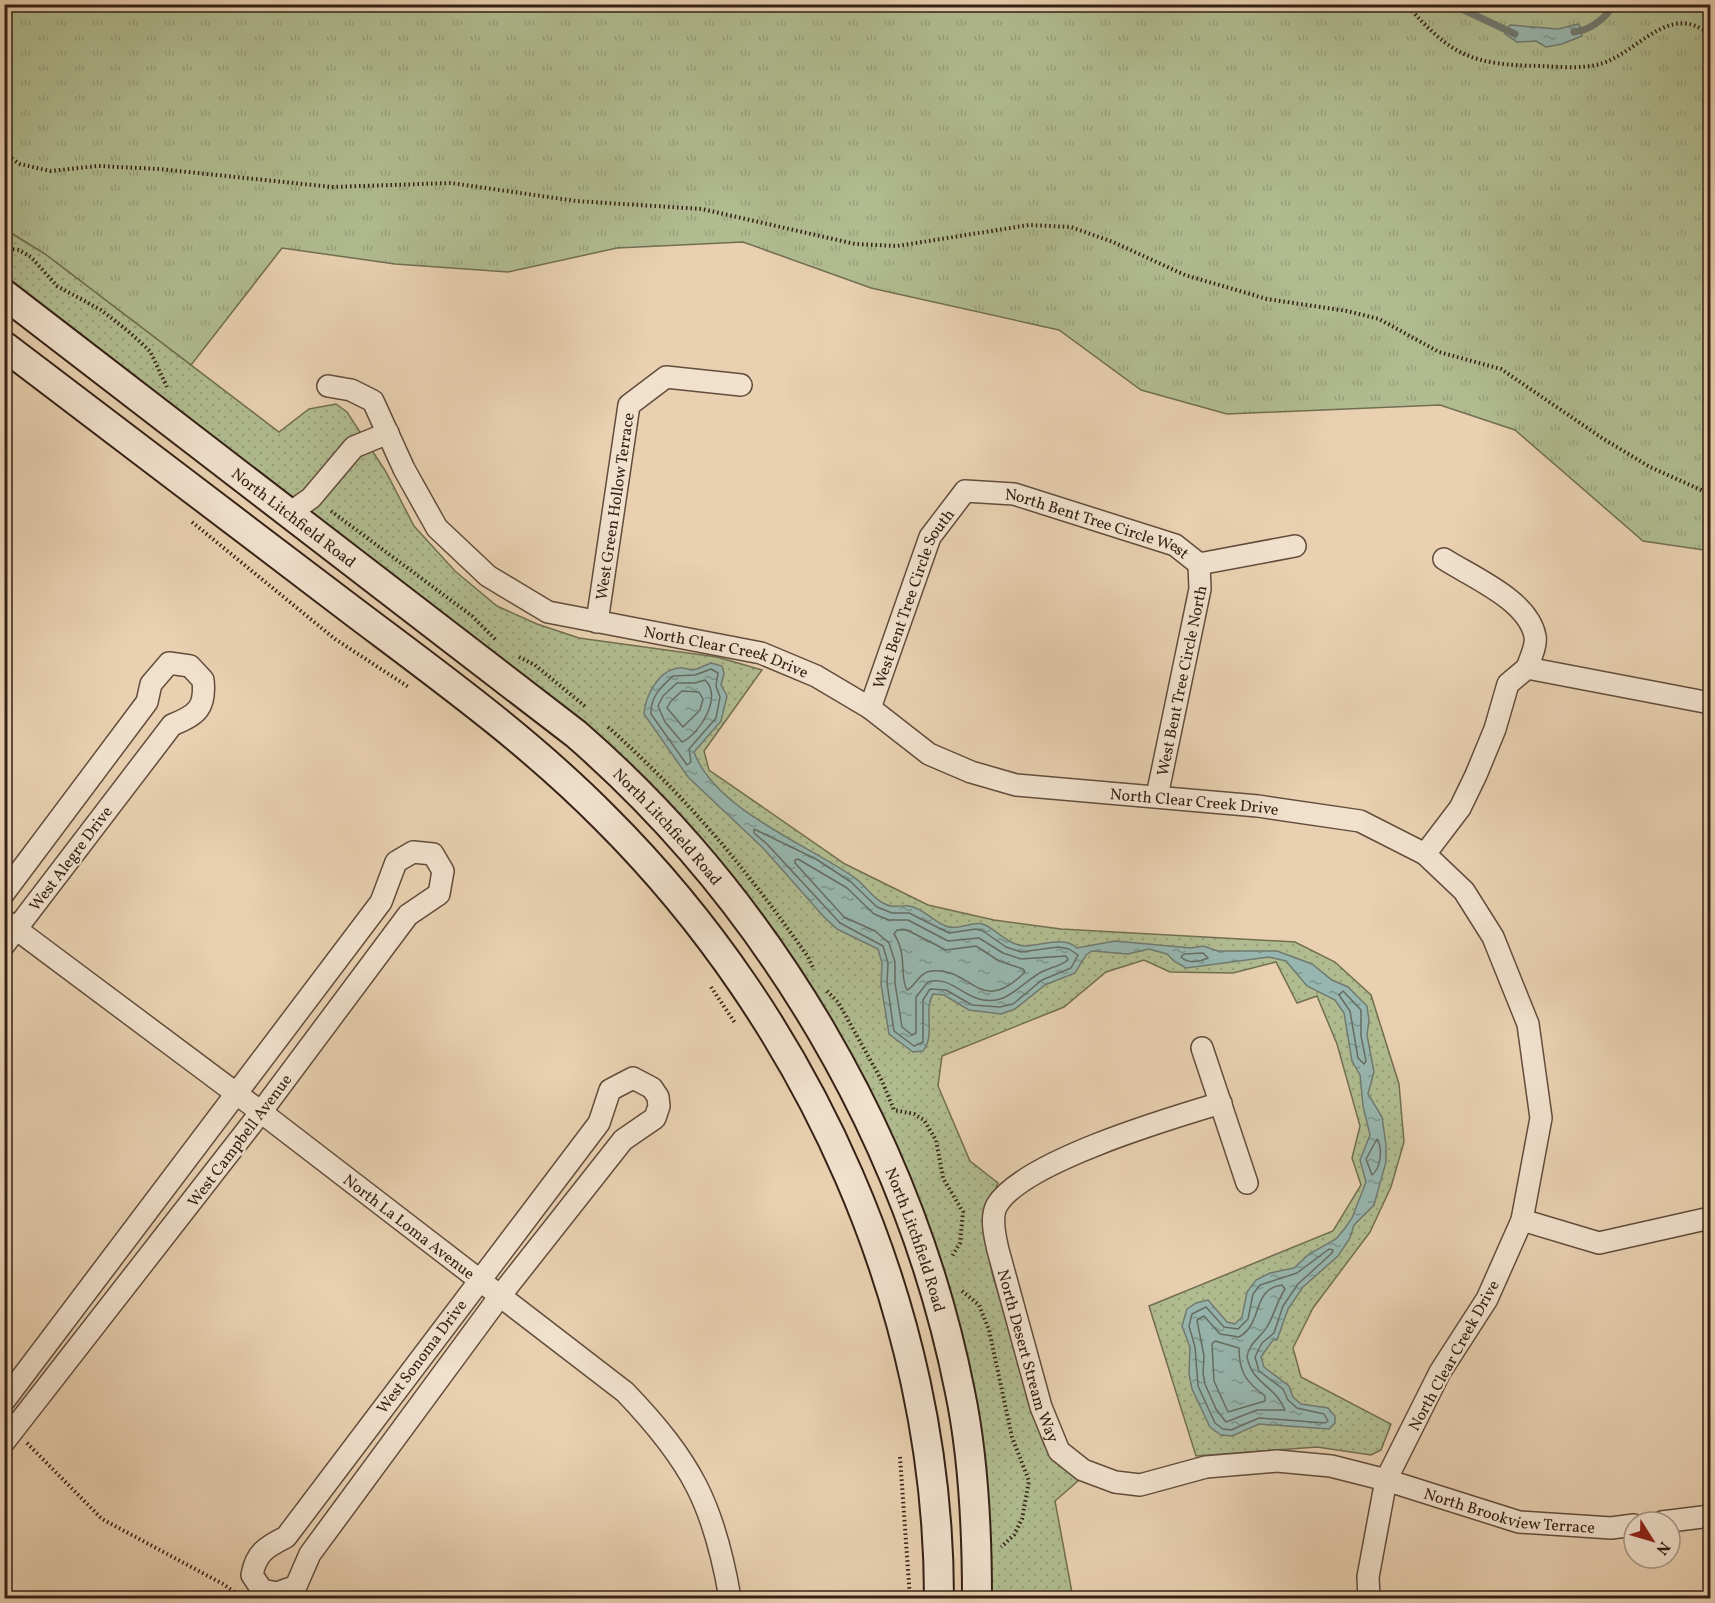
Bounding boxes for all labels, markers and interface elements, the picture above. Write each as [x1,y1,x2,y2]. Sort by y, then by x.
street label: West Green Hollow Terrace [591,411,641,602]
street label: North Litchfield Road [226,464,360,574]
street label: North Bent Tree Circle West [1004,484,1193,565]
street label: West Bent Tree Circle South [869,505,961,692]
street label: West Bent Tree Circle North [1152,584,1213,778]
street label: North Clear Creek Drive [642,622,811,685]
street label: North Litchfield Road [607,764,726,891]
street label: North Clear Creek Drive [1109,784,1280,822]
street label: West Alegre Drive [25,802,118,916]
street label: West Campbell Avenue [183,1070,298,1212]
street label: North Litchfield Road [878,1165,949,1315]
street label: North La Loma Avenue [338,1170,479,1285]
street label: North Desert Stream Way [991,1267,1063,1446]
street label: North Clear Creek Drive [1404,1277,1505,1435]
street label: West Sonoma Drive [372,1296,473,1419]
street label: North Brookview Terrace [1421,1484,1596,1540]
north arrow [1622,1510,1682,1570]
text: N [1650,1537,1675,1559]

